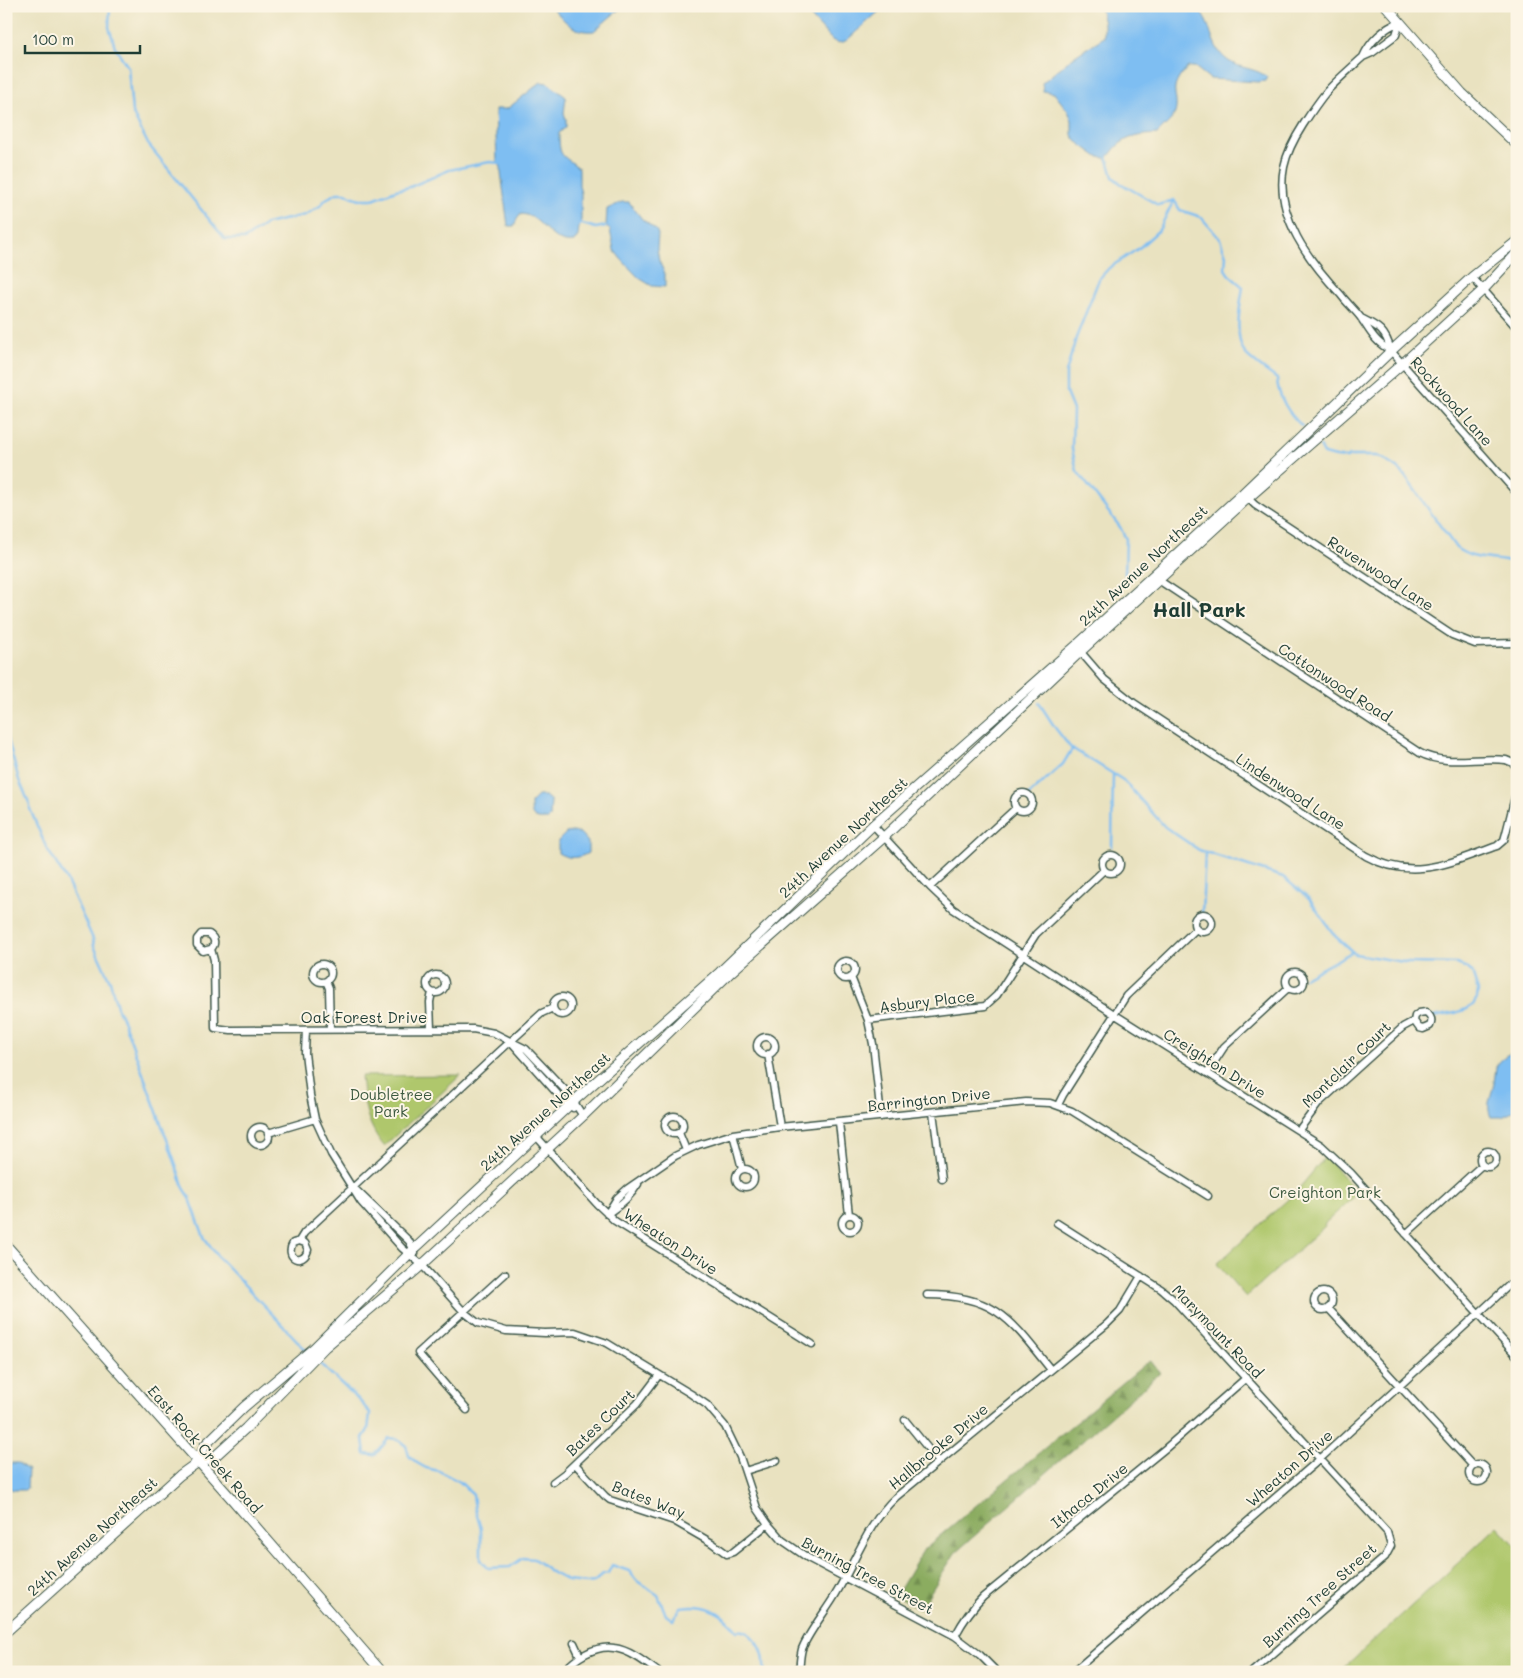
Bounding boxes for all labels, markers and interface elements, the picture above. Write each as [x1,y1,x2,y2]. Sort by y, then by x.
scale bar [25,22,140,54]
text: 100 m [32,29,74,49]
street label: Rockwood Lane [1406,352,1498,450]
street label: 24th Avenue Northeast [1074,500,1212,630]
street label: Ravenwood Lane [1324,531,1438,615]
district label: Hall Park [1152,596,1246,622]
street label: Cottonwood Road [1275,638,1395,726]
street label: Lindenwood Lane [1233,748,1349,834]
street label: 24th Avenue Northeast [774,772,912,902]
street label: Asbury Place [878,985,976,1017]
street label: Oak Forest Drive [301,1007,427,1027]
street label: Montclair Court [1297,1016,1395,1112]
street label: Creighton Drive [1160,1023,1270,1103]
street label: 24th Avenue Northeast [476,1047,614,1175]
street label: Barrington Drive [867,1083,991,1115]
park label: Doubletree Park [350,1084,432,1121]
park label: Creighton Park [1269,1182,1381,1202]
street label: Wheaton Drive [620,1203,722,1279]
street label: Marymount Road [1168,1280,1268,1382]
street label: East Rock Creek Road [144,1381,266,1517]
street label: Bates Court [561,1384,639,1460]
street label: Hallbrooke Drive [884,1398,992,1494]
street label: Wheaton Drive [1241,1425,1337,1511]
street label: Ithaca Drive [1046,1458,1132,1532]
street label: 24th Avenue Northeast [23,1472,161,1600]
street label: Bates Way [610,1475,689,1523]
street label: Burning Tree Street [799,1532,937,1618]
street label: Burning Tree Street [1258,1538,1380,1652]

